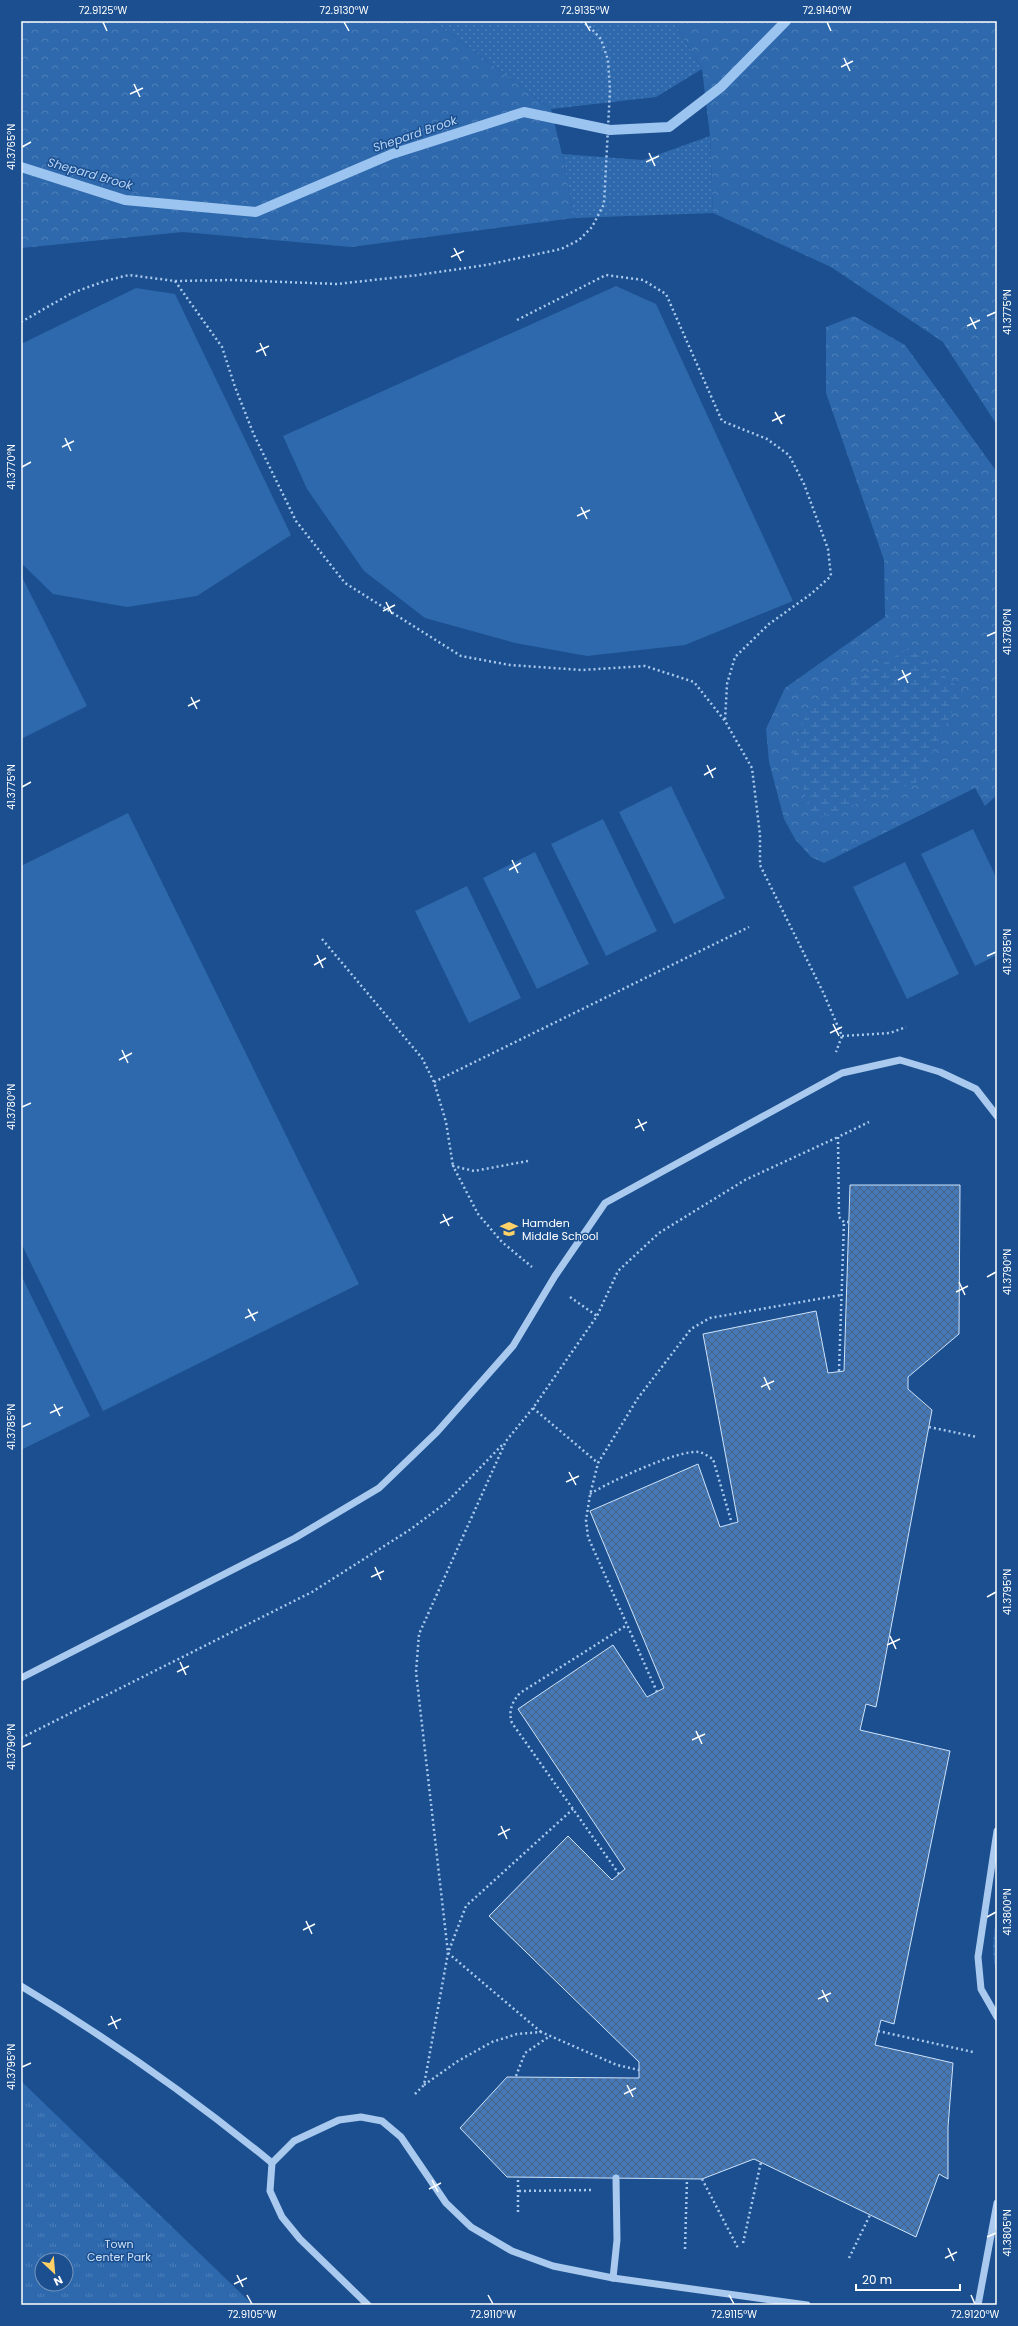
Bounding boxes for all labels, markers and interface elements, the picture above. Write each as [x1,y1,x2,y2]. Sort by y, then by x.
text: 72.9125°W [79,3,128,18]
text: 72.9130°W [320,3,369,18]
text: 72.9135°W [561,3,610,18]
text: 72.9140°W [802,3,852,18]
water label: Shepard Brook [371,111,460,156]
text: 41.3765°N [4,124,19,170]
water label: Shepard Brook [46,153,135,194]
text: 41.3775°N [1000,289,1015,335]
text: 41.3770°N [4,444,19,490]
text: 41.3780°N [1000,609,1015,655]
text: 41.3775°N [4,764,19,810]
text: 41.3785°N [1000,929,1015,975]
text: 41.3780°N [4,1084,19,1130]
place label: Hamden Middle School [522,1215,598,1244]
school or university icon: Hamden Middle School [499,1219,519,1239]
text: 41.3790°N [1000,1249,1015,1295]
text: 41.3785°N [4,1404,19,1450]
text: 41.3795°N [1000,1569,1015,1615]
text: 41.3790°N [4,1724,19,1770]
text: 41.3800°N [1000,1888,1015,1936]
text: 41.3795°N [4,2044,19,2090]
text: 41.3805°N [1000,2209,1015,2257]
park label: Town Center Park [87,2236,151,2265]
north arrow [34,2252,74,2292]
scale bar [856,2266,960,2292]
text: 20 m [862,2271,892,2288]
text: N [51,2272,66,2290]
text: 72.9105°W [227,2307,277,2322]
text: 72.9110°W [470,2307,516,2322]
text: 72.9115°W [711,2307,757,2322]
text: 72.9120°W [951,2307,1000,2322]

